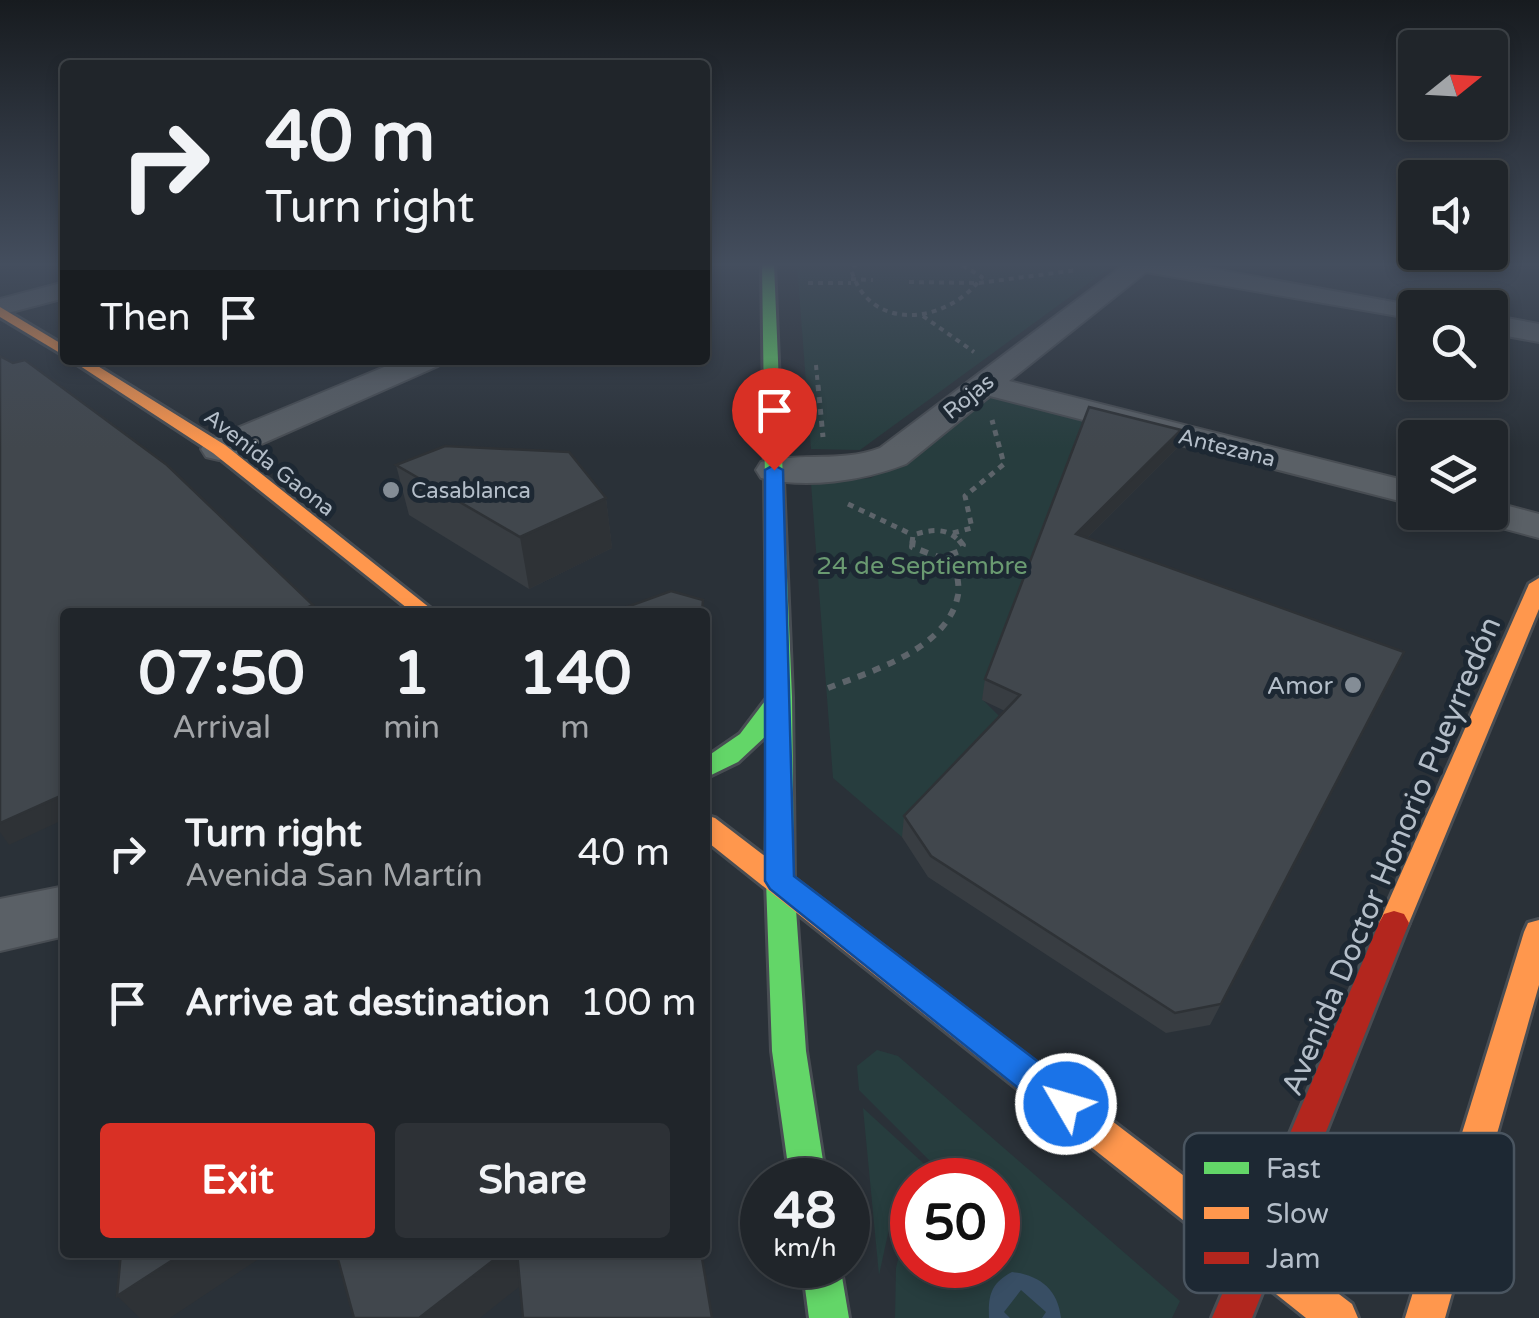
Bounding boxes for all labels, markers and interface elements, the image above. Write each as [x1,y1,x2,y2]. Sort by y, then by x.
north arrow [1398,30,1508,140]
map controls [1398,30,1508,530]
text: 40 m [265,96,435,180]
icon: right [100,100,230,230]
button: sound [1398,160,1508,270]
text: Turn right [265,181,474,235]
icon: arrive [211,290,266,345]
button: search [1398,290,1508,400]
text: Then [100,295,191,341]
pin [732,368,817,471]
street label: Rojas [938,369,999,425]
icon: arrive [747,383,802,438]
street label: Avenida Gaona [199,404,340,522]
button: layers [1398,420,1508,530]
street label: Antezana [1175,423,1278,473]
place label: Casablanca [411,478,531,504]
marker: Casablanca [380,479,402,501]
park label: 24 de Septiembre [816,551,1028,581]
street label: Avenida Doctor Honorio Pueyrredón [1274,611,1509,1101]
text: 07:50 [138,638,305,710]
text: 1 [393,638,430,710]
text: 140 [518,638,632,710]
place label: Amor [1267,671,1333,701]
marker: Amor [1342,674,1364,696]
text: Arrival [172,709,271,747]
text: min [383,709,440,747]
text: m [560,709,590,747]
text: Turn right [185,811,362,857]
icon: right [100,826,155,881]
text: 40 m [578,830,670,876]
text: Avenida San Martín [185,857,483,895]
icon: arrive [100,976,155,1031]
text: Arrive at destination [185,980,550,1026]
text: 100 m [580,980,696,1026]
position arrow [1014,1052,1118,1156]
button: Exit [100,1123,375,1238]
button: Share [395,1123,670,1238]
legend [1184,1133,1514,1293]
text: Fast [1266,1152,1321,1186]
speed limit sign: 50 [890,1158,1020,1288]
text: 48 [774,1181,836,1241]
text: Slow [1266,1197,1329,1231]
text: km/h [774,1233,836,1263]
text: Jam [1266,1242,1321,1276]

